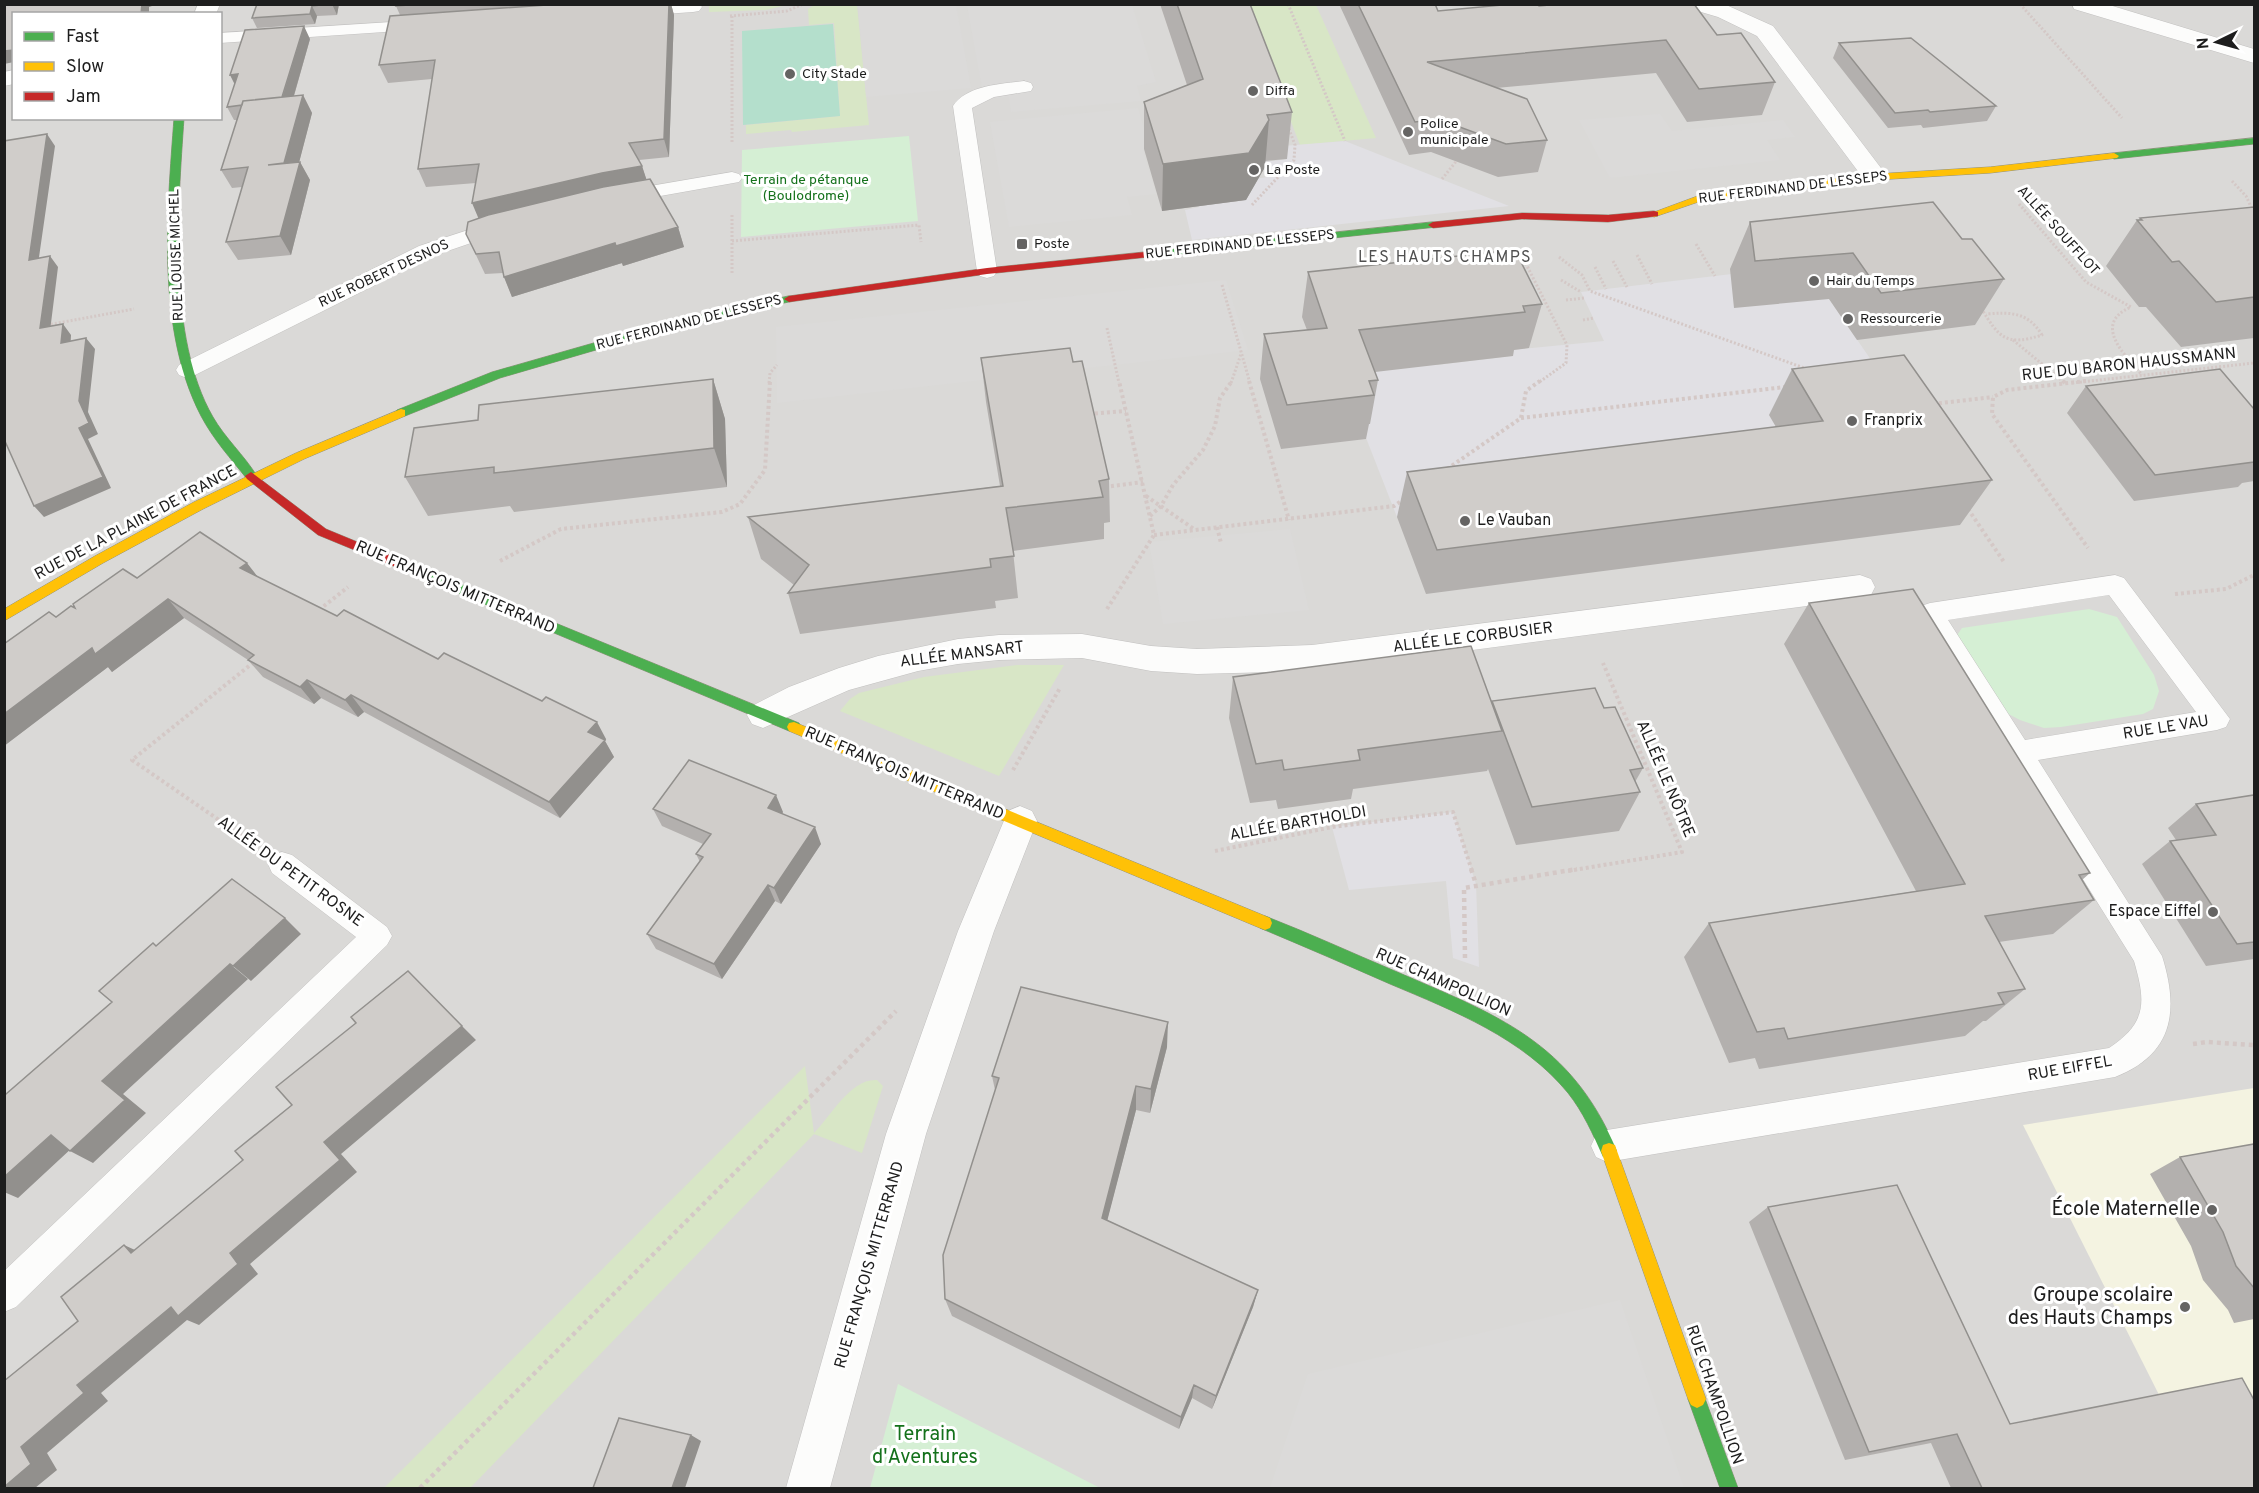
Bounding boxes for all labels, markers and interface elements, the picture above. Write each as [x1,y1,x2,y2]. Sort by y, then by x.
legend [12,12,222,120]
north arrow [2187,12,2247,72]
text: Fast [66,26,99,49]
text: N [2194,37,2215,50]
text: Slow [66,56,104,79]
place label: City Stade [802,66,867,83]
marker: City Stade [783,67,797,81]
place label: Diffa [1265,83,1295,100]
marker: Diffa [1246,84,1260,98]
text: Jam [66,86,101,109]
place label: Police municipale [1420,116,1489,149]
marker: Police municipale [1401,125,1415,139]
place label: La Poste [1266,162,1320,179]
marker: La Poste [1247,163,1261,177]
street label: RUE FERDINAND DE LESSEPS [1698,168,1888,208]
park label: Terrain de pétanque (Boulodrome) [743,172,869,205]
street label: ALLÉE SOUFFLOT [2013,182,2103,279]
street label: RUE LOUISE MICHEL [166,188,188,321]
street label: RUE FERDINAND DE LESSEPS [1145,227,1335,263]
street label: RUE ROBERT DESNOS [316,236,452,312]
place label: Poste [1034,236,1070,253]
marker: Poste [1015,237,1029,251]
district label: LES HAUTS CHAMPS [1358,248,1532,268]
place label: Hair du Temps [1826,273,1914,290]
marker: Hair du Temps [1807,274,1821,288]
street label: RUE FERDINAND DE LESSEPS [595,292,783,354]
place label: Ressourcerie [1860,311,1941,328]
marker: Ressourcerie [1841,312,1855,326]
street label: RUE DU BARON HAUSSMANN [2021,344,2237,386]
place label: Franprix [1864,411,1923,431]
marker: Franprix [1845,414,1859,428]
street label: RUE DE LA PLAINE DE FRANCE [31,461,241,585]
place label: Le Vauban [1477,511,1551,531]
marker: Le Vauban [1458,514,1472,528]
street label: RUE FRANÇOIS MITTERRAND [352,537,558,639]
street label: ALLÉE LE CORBUSIER [1391,616,1554,658]
street label: ALLÉE MANSART [899,635,1025,673]
street label: RUE LE VAU [2122,711,2210,745]
street label: ALLÉE LE NÔTRE [1631,717,1701,841]
street label: RUE FRANÇOIS MITTERRAND [801,723,1007,825]
street label: ALLÉE BARTHOLDI [1228,800,1368,846]
street label: ALLÉE DU PETIT ROSNE [213,811,368,932]
place label: Espace Eiffel [2109,902,2201,922]
marker: Espace Eiffel [2206,905,2220,919]
street label: RUE CHAMPOLLION [1372,944,1514,1022]
street label: RUE EIFFEL [2026,1052,2114,1086]
street label: RUE FRANÇOIS MITTERRAND [831,1159,909,1371]
place label: École Maternelle [2051,1195,2200,1223]
marker: École Maternelle [2205,1203,2219,1217]
place label: Groupe scolaire des Hauts Champs [2008,1283,2173,1332]
marker: Groupe scolaire des Hauts Champs [2178,1300,2192,1314]
street label: RUE CHAMPOLLION [1681,1323,1747,1467]
park label: Terrain d'Aventures [872,1422,978,1471]

